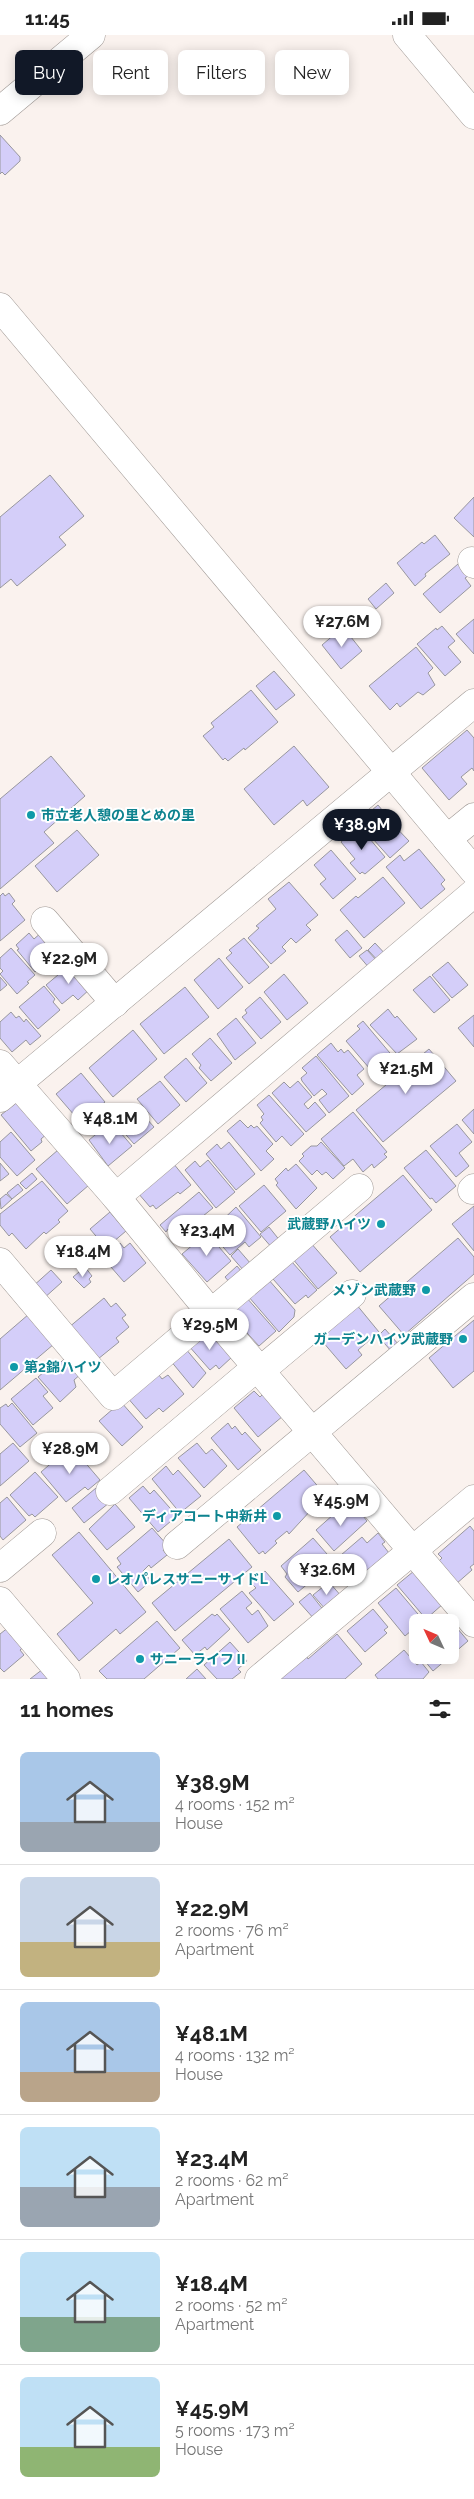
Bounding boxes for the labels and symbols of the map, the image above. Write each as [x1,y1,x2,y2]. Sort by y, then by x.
pin: ¥27.6M [301,605,383,648]
place label: 市立老人憩の里とめの里 [41,807,195,823]
marker: 市立老人憩の里とめの里 [25,809,37,821]
pin: ¥38.9M [321,809,403,851]
pin: ¥22.9M [28,943,110,985]
pin: ¥21.5M [365,1053,447,1095]
pin: ¥48.1M [69,1103,151,1145]
pin: ¥23.4M [166,1215,248,1257]
place label: 武蔵野ハイツ [287,1216,371,1232]
marker: 武蔵野ハイツ [375,1218,387,1230]
pin: ¥18.4M [42,1235,124,1278]
place label: メゾン武蔵野 [332,1282,416,1298]
marker: メゾン武蔵野 [420,1284,432,1296]
pin: ¥29.5M [169,1309,251,1351]
place label: ガーデンハイツ武蔵野 [313,1331,453,1347]
marker: ガーデンハイツ武蔵野 [457,1333,469,1345]
place label: 第2錦ハイツ [24,1359,102,1375]
marker: 第2錦ハイツ [8,1361,20,1373]
pin: ¥28.9M [29,1433,111,1475]
pin: ¥45.9M [300,1485,382,1527]
place label: ディアコート中新井 [142,1508,267,1524]
marker: ディアコート中新井 [271,1510,283,1522]
pin: ¥32.6M [286,1553,368,1596]
place label: レオパレスサニーサイドL [106,1571,269,1587]
marker: レオパレスサニーサイドL [90,1573,102,1585]
north arrow [409,1614,459,1664]
place label: サニーライフⅡ [150,1651,248,1667]
marker: サニーライフⅡ [134,1653,146,1665]

